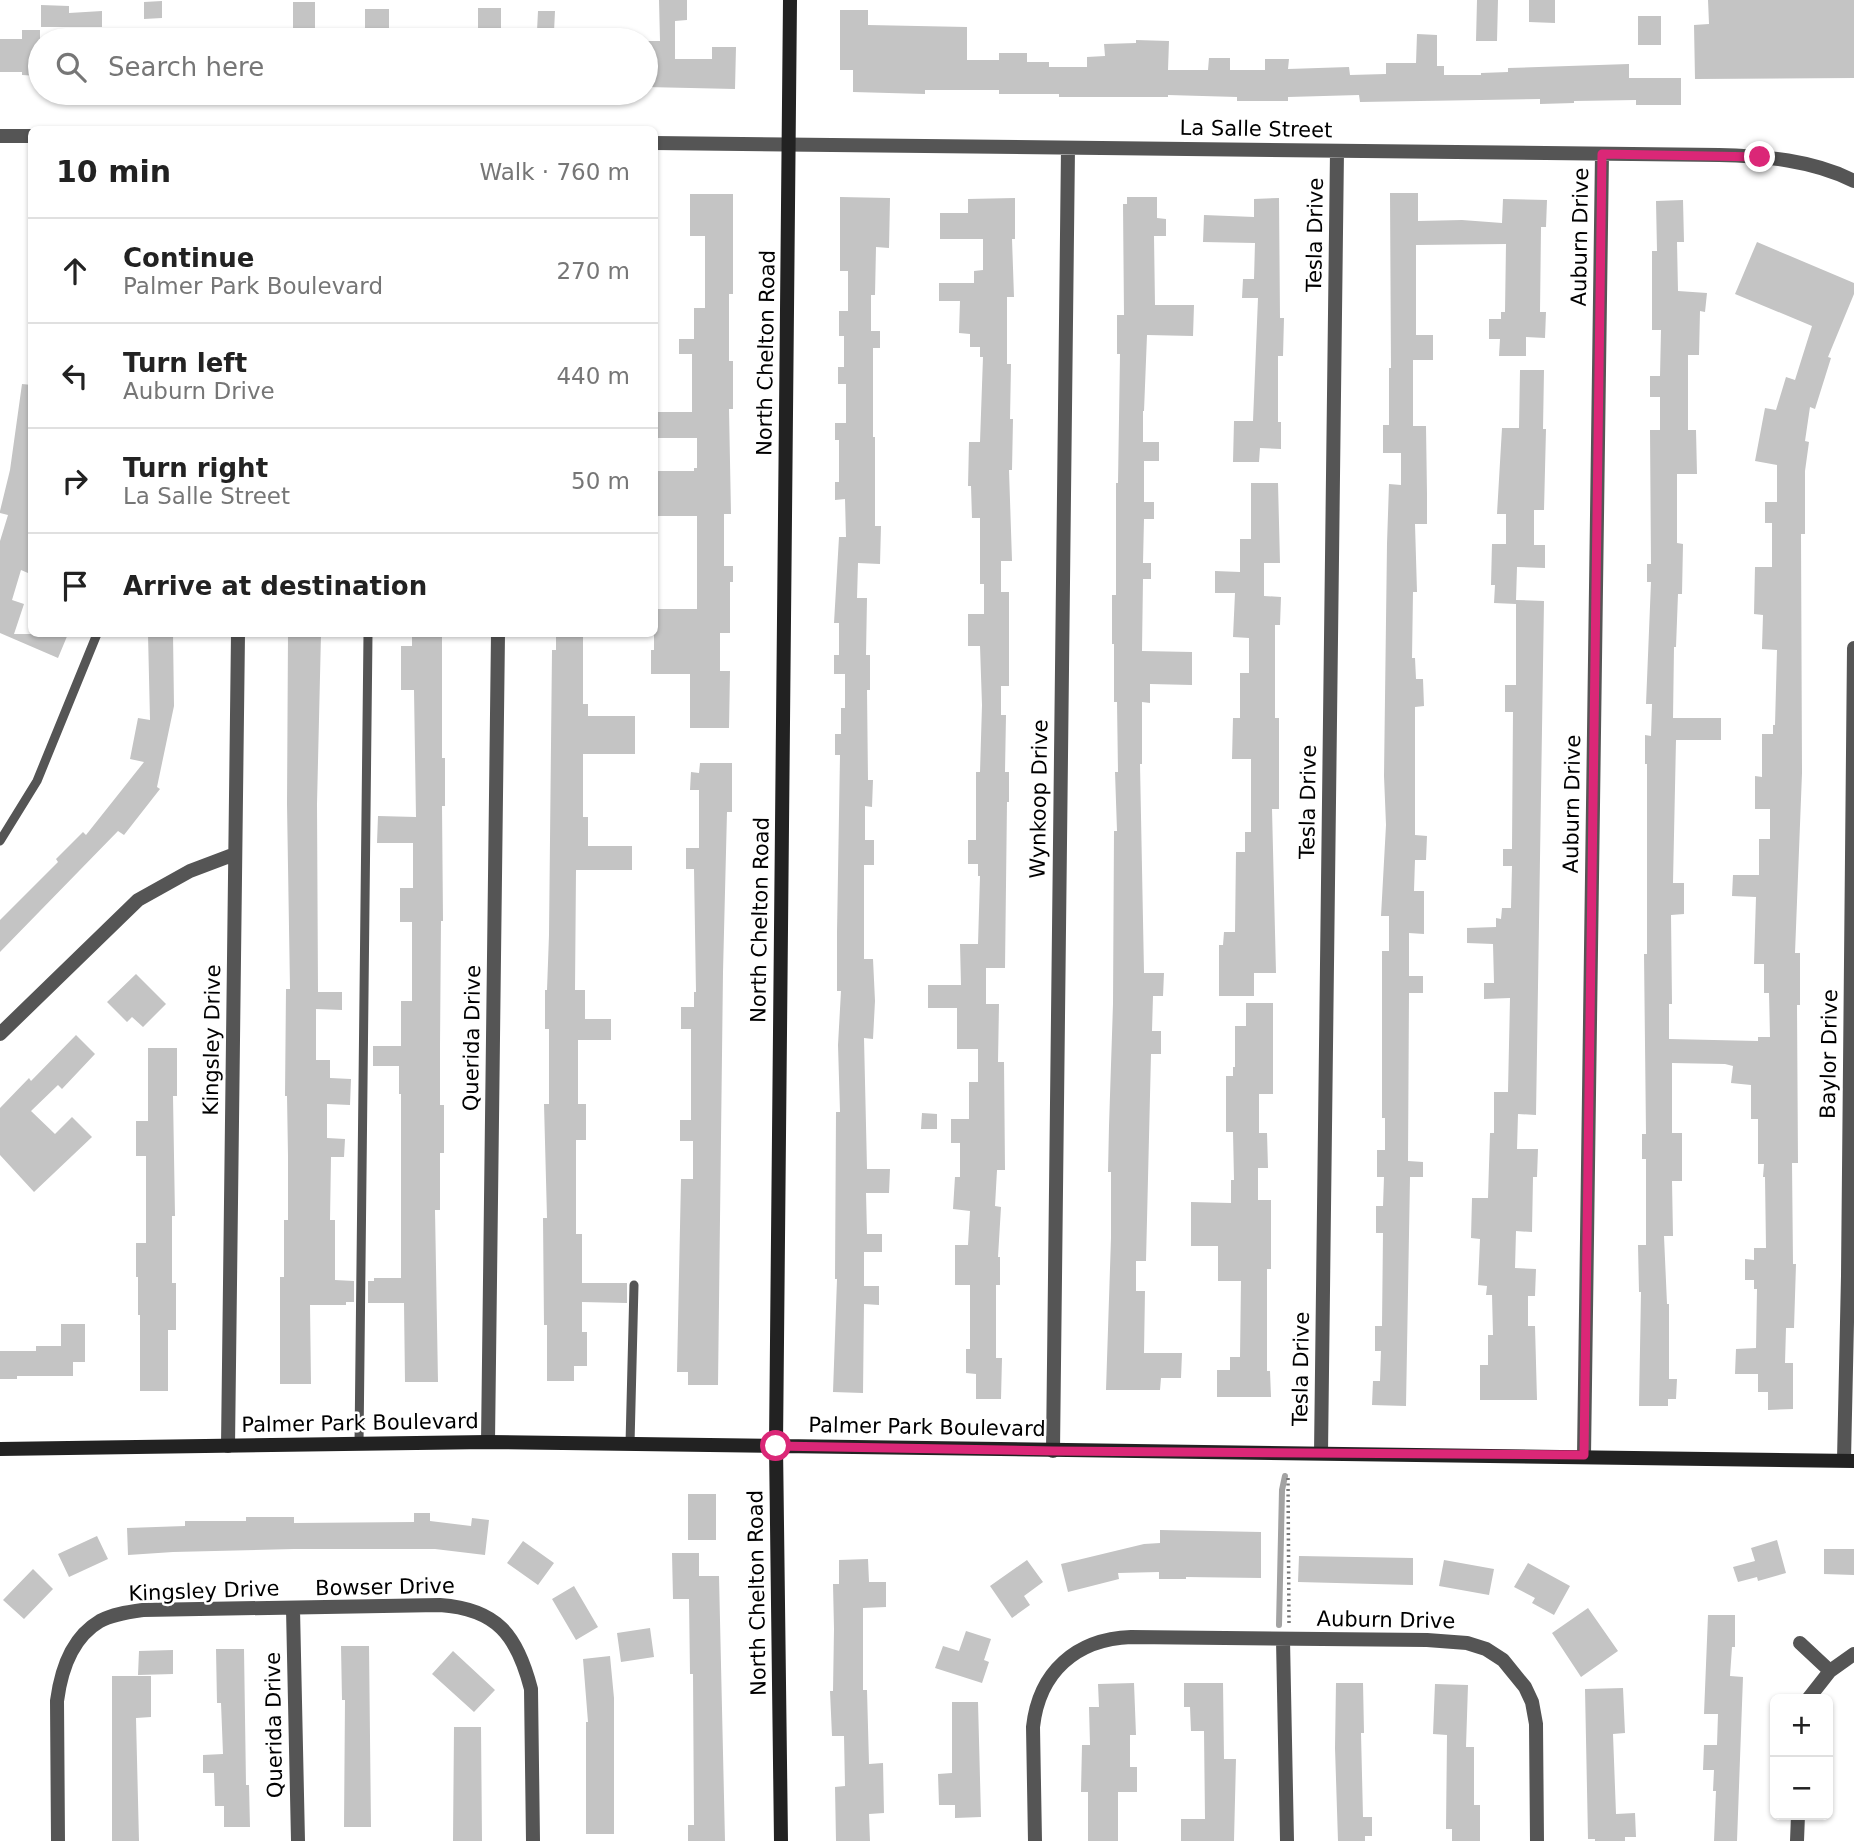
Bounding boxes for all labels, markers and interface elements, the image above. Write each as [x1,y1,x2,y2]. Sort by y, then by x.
search box [28,28,658,105]
icon: search [52,48,90,86]
text: Search here [108,52,264,82]
street label: La Salle Street [1180,116,1332,142]
route end [1744,141,1775,172]
text: 10 min [56,154,171,189]
text: Walk · 760 m [479,159,630,185]
street label: Auburn Drive [1567,168,1593,306]
street label: Tesla Drive [1302,178,1328,293]
text: Continue [123,243,254,273]
street label: North Chelton Road [752,250,780,456]
icon: ahead [56,252,94,290]
text: 270 m [556,258,630,284]
text: Palmer Park Boulevard [123,273,383,299]
text: Turn left [123,348,247,378]
icon: left [56,357,94,395]
text: 440 m [556,363,630,389]
text: Auburn Drive [123,378,275,404]
text: Turn right [123,453,268,483]
icon: right [56,462,94,500]
text: 50 m [571,468,630,494]
text: La Salle Street [123,483,290,509]
icon: arrive [56,567,94,605]
text: Arrive at destination [123,571,427,601]
street label: Wynkoop Drive [1026,719,1052,879]
street label: Auburn Drive [1559,735,1585,873]
street label: Tesla Drive [1295,745,1321,860]
street label: North Chelton Road [746,817,774,1023]
street label: Kingsley Drive [199,964,225,1116]
street label: Querida Drive [459,965,485,1111]
street label: Baylor Drive [1816,989,1842,1119]
street label: Tesla Drive [1288,1312,1314,1427]
street label: Palmer Park Boulevard [241,1409,479,1437]
street label: Palmer Park Boulevard [808,1413,1046,1441]
route start [760,1430,791,1461]
street label: North Chelton Road [743,1490,771,1696]
street label: Bowser Drive [315,1574,455,1600]
street label: Kingsley Drive [128,1576,280,1606]
street label: Auburn Drive [1317,1607,1455,1633]
street label: Querida Drive [261,1652,287,1798]
map controls [1770,1694,1833,1820]
button: + [1770,1694,1833,1757]
button: − [1770,1757,1833,1820]

